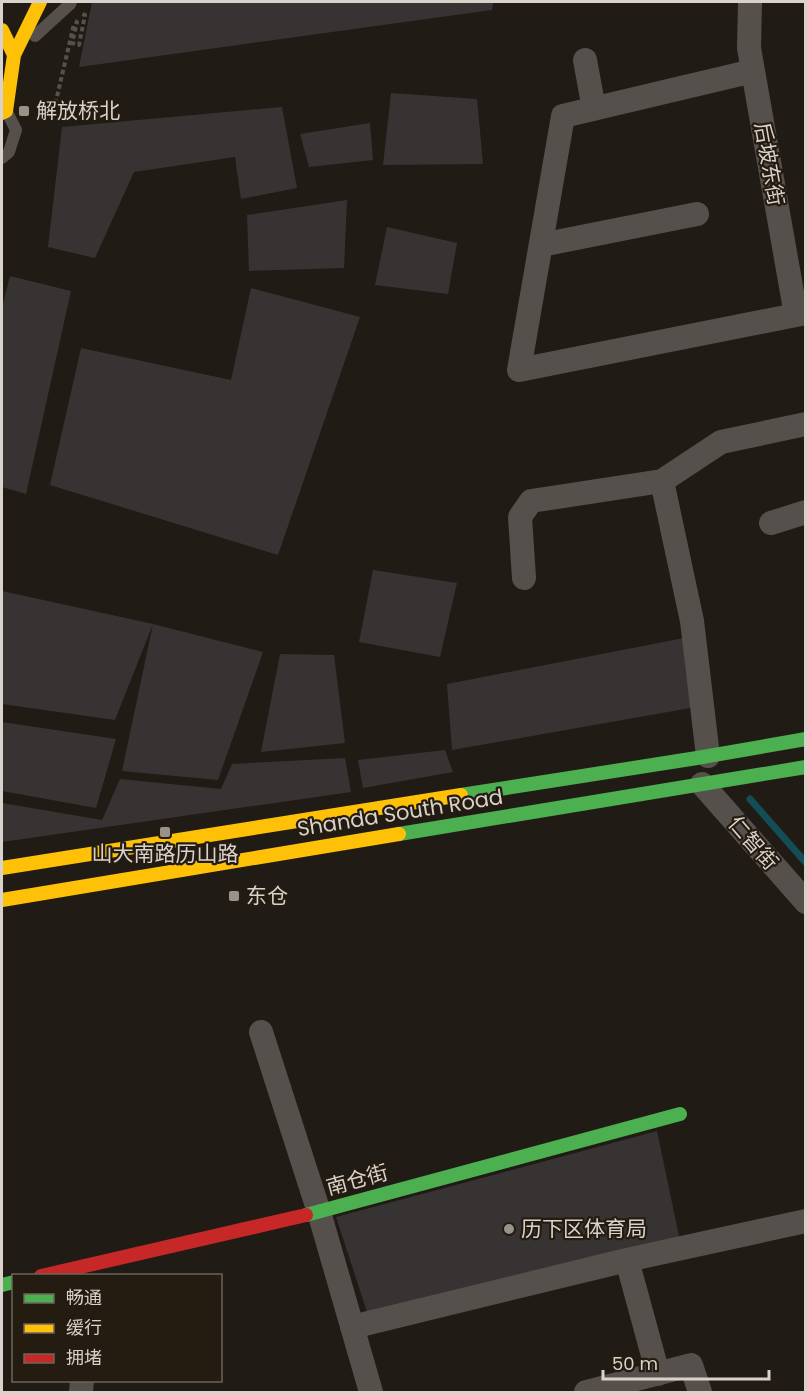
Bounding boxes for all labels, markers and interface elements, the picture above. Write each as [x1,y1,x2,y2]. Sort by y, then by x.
place label: 解放桥北 [36,96,120,125]
marker: 解放桥北 [17,104,31,118]
street label: 后坡东街 [748,120,791,208]
street label: Shanda South Road [295,782,505,843]
street label: 仁智街 [722,809,785,876]
marker: 山大南路历山路 [158,825,172,839]
place label: 山大南路历山路 [92,839,239,868]
place label: 东仓 [246,881,288,910]
marker: 东仓 [227,889,241,903]
street label: 南仓街 [323,1157,391,1202]
place label: 历下区体育局 [521,1214,647,1243]
marker: 历下区体育局 [502,1222,516,1236]
legend [12,1274,222,1382]
text: 畅通 [66,1285,102,1310]
text: 缓行 [66,1315,102,1340]
scale bar [603,1343,770,1381]
text: 拥堵 [66,1345,102,1370]
text: 50 m [612,1351,658,1376]

